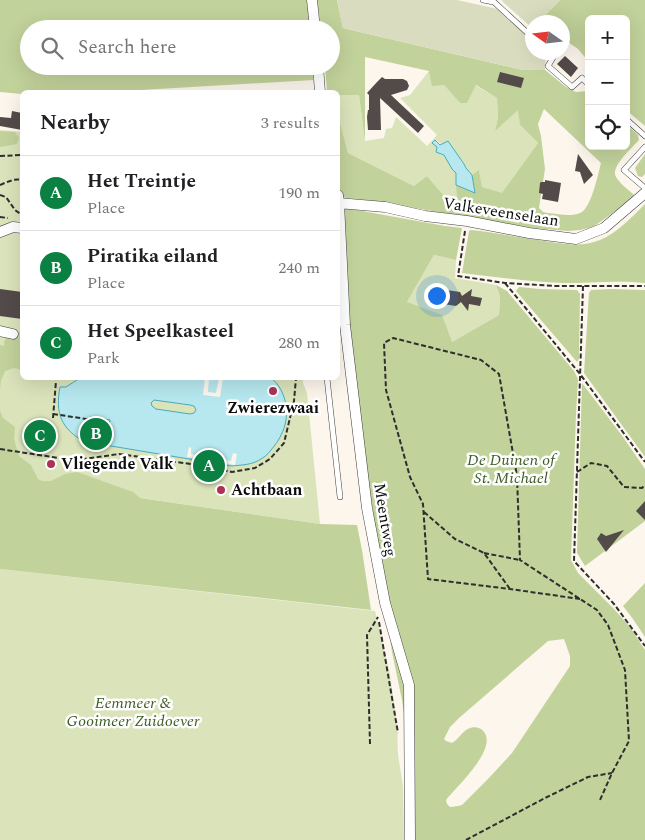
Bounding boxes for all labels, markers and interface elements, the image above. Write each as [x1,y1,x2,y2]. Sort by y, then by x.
north arrow [525,15,570,60]
map controls [585,15,630,150]
button: + [585,15,630,60]
search box [20,20,340,75]
text: Search here [78,33,177,62]
icon: search [38,34,66,62]
button: − [585,60,630,105]
button: locate [585,105,630,150]
text: Nearby [40,107,110,139]
text: 3 results [261,111,320,135]
text: Het Treintje [87,167,196,196]
text: A [50,181,62,205]
text: 190 m [278,181,320,205]
street label: Valkeveenselaan [442,191,560,233]
text: Place [87,196,125,220]
text: Piratika eiland [87,242,218,271]
text: B [50,256,62,280]
text: 240 m [278,256,320,280]
text: Place [87,271,125,295]
your location [424,283,450,309]
text: Het Speelkasteel [87,317,234,346]
text: C [50,331,62,355]
text: 280 m [278,331,320,355]
text: Park [87,346,120,370]
marker: Zwierezwaai [267,385,279,397]
place label: Zwierezwaai [227,396,319,420]
pin: B [80,415,112,453]
pin: C [24,417,56,455]
pin: A [193,447,225,485]
park label: De Duinen of St. Michael [467,448,558,490]
place label: Vliegende Valk [61,452,174,476]
marker: Vliegende Valk [45,458,57,470]
place label: Achtbaan [231,478,303,502]
street label: Meentweg [367,481,403,559]
marker: Achtbaan [215,484,227,496]
park label: Eemmeer & Gooimeer Zuidoever [67,691,200,733]

